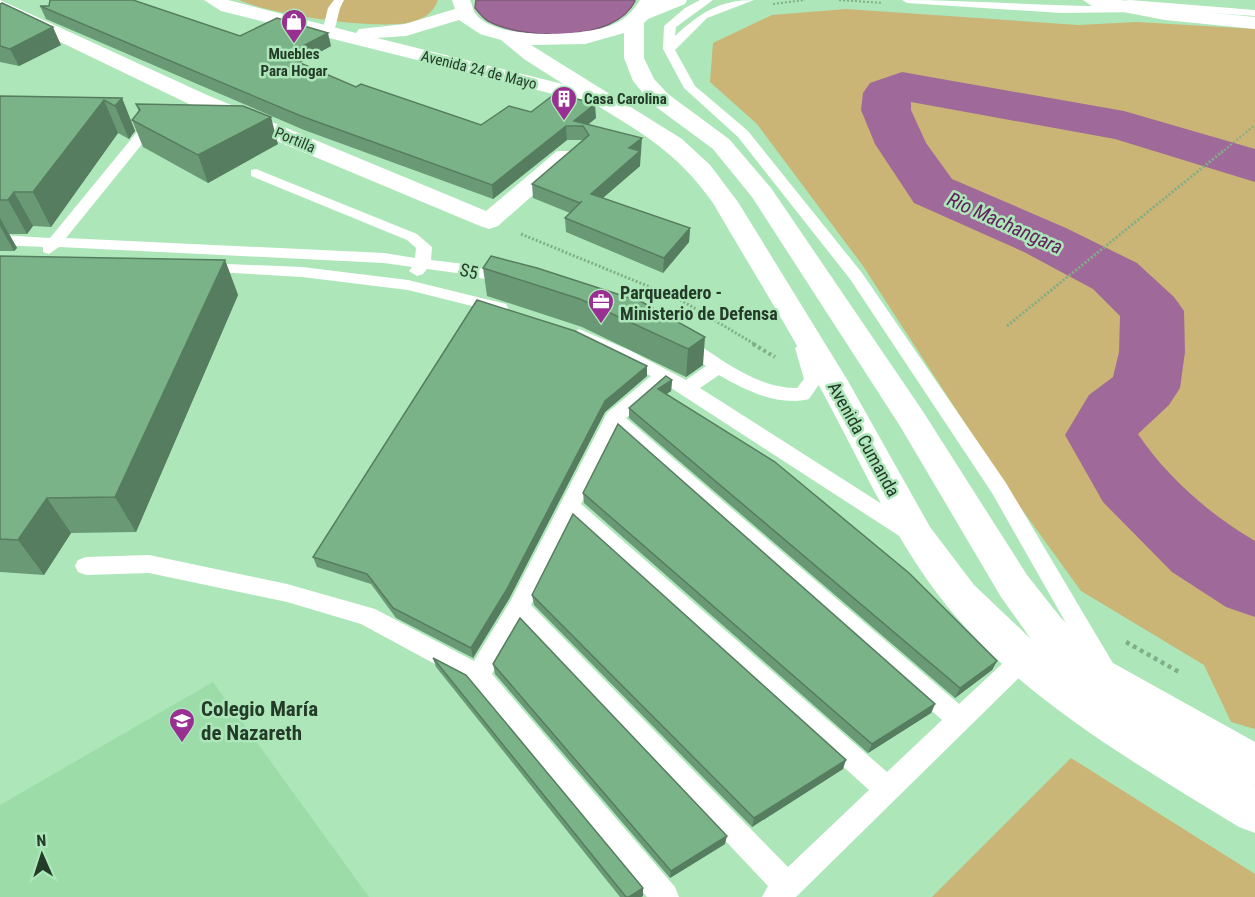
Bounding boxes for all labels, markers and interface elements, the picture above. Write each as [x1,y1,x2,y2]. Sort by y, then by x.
shop icon: Muebles Para Hogar [279,7,309,45]
place label: Muebles Para Hogar [260,45,328,80]
street label: Avenida 24 de Mayo [419,47,539,93]
building icon: Casa Carolina [549,84,579,122]
place label: Casa Carolina [584,90,667,108]
street label: Portilla [272,123,318,157]
water label: Rio Machangara [944,187,1066,259]
street label: S5 [458,259,480,283]
place label: Parqueadero - Ministerio de Defensa [620,282,778,324]
office icon: Parqueadero - Ministerio de Defensa [586,287,616,325]
street label: Avenida Cumanda [824,378,904,500]
place label: Colegio María de Nazareth [201,697,318,745]
school or university icon: Colegio María de Nazareth [167,706,197,744]
north arrow [12,825,72,885]
text: N [36,831,47,850]

